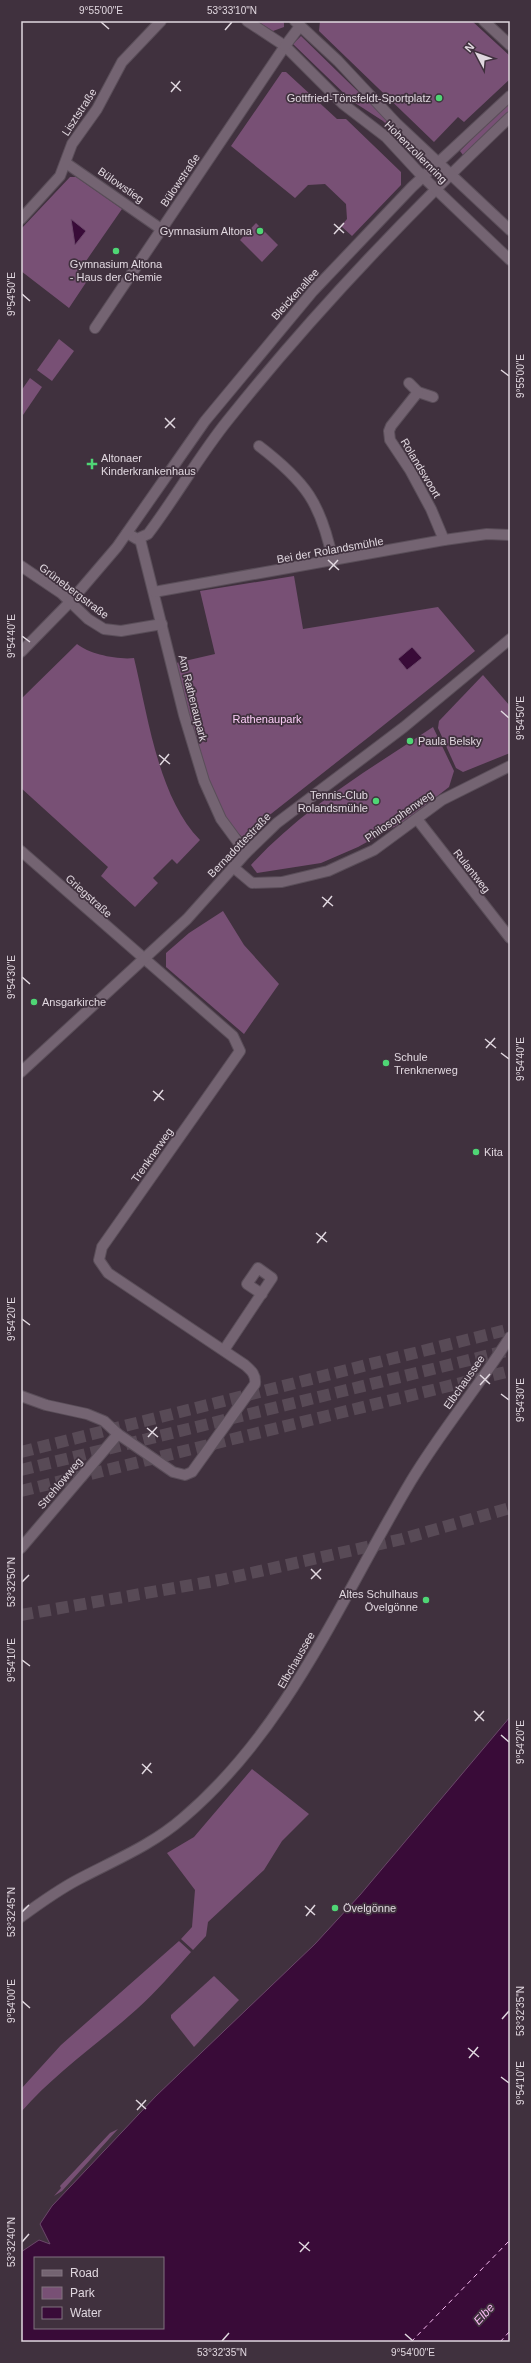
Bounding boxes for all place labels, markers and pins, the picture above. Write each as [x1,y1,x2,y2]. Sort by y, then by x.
place label: Gottfried-Tönsfeldt-Sportplatz [287,92,431,104]
marker: Gottfried-Tönsfeldt-Sportplatz [434,93,444,103]
place label: Gymnasium Altona [160,225,253,237]
marker: Gymnasium Altona [255,226,265,236]
marker: Gymnasium Altona - Haus der Chemie [111,246,121,256]
place label: Gymnasium Altona - Haus der Chemie [70,258,163,283]
place label: Altonaer Kinderkrankenhaus [101,452,196,477]
marker: Altonaer Kinderkrankenhaus [86,458,98,470]
place label: Paula Belsky [418,735,482,747]
marker: Paula Belsky [405,736,415,746]
place label: Tennis-Club Rolandsmühle [298,789,368,814]
marker: Tennis-Club Rolandsmühle [371,796,381,806]
place label: Ansgarkirche [42,996,106,1008]
marker: Ansgarkirche [29,997,39,1007]
place label: Schule Trenknerweg [394,1051,458,1076]
marker: Schule Trenknerweg [381,1058,391,1068]
place label: Kita [484,1146,504,1158]
marker: Kita [471,1147,481,1157]
place label: Altes Schulhaus Övelgönne [339,1588,418,1613]
marker: Altes Schulhaus Övelgönne [421,1595,431,1605]
place label: Övelgönne [343,1902,396,1914]
marker: Övelgönne [330,1903,340,1913]

